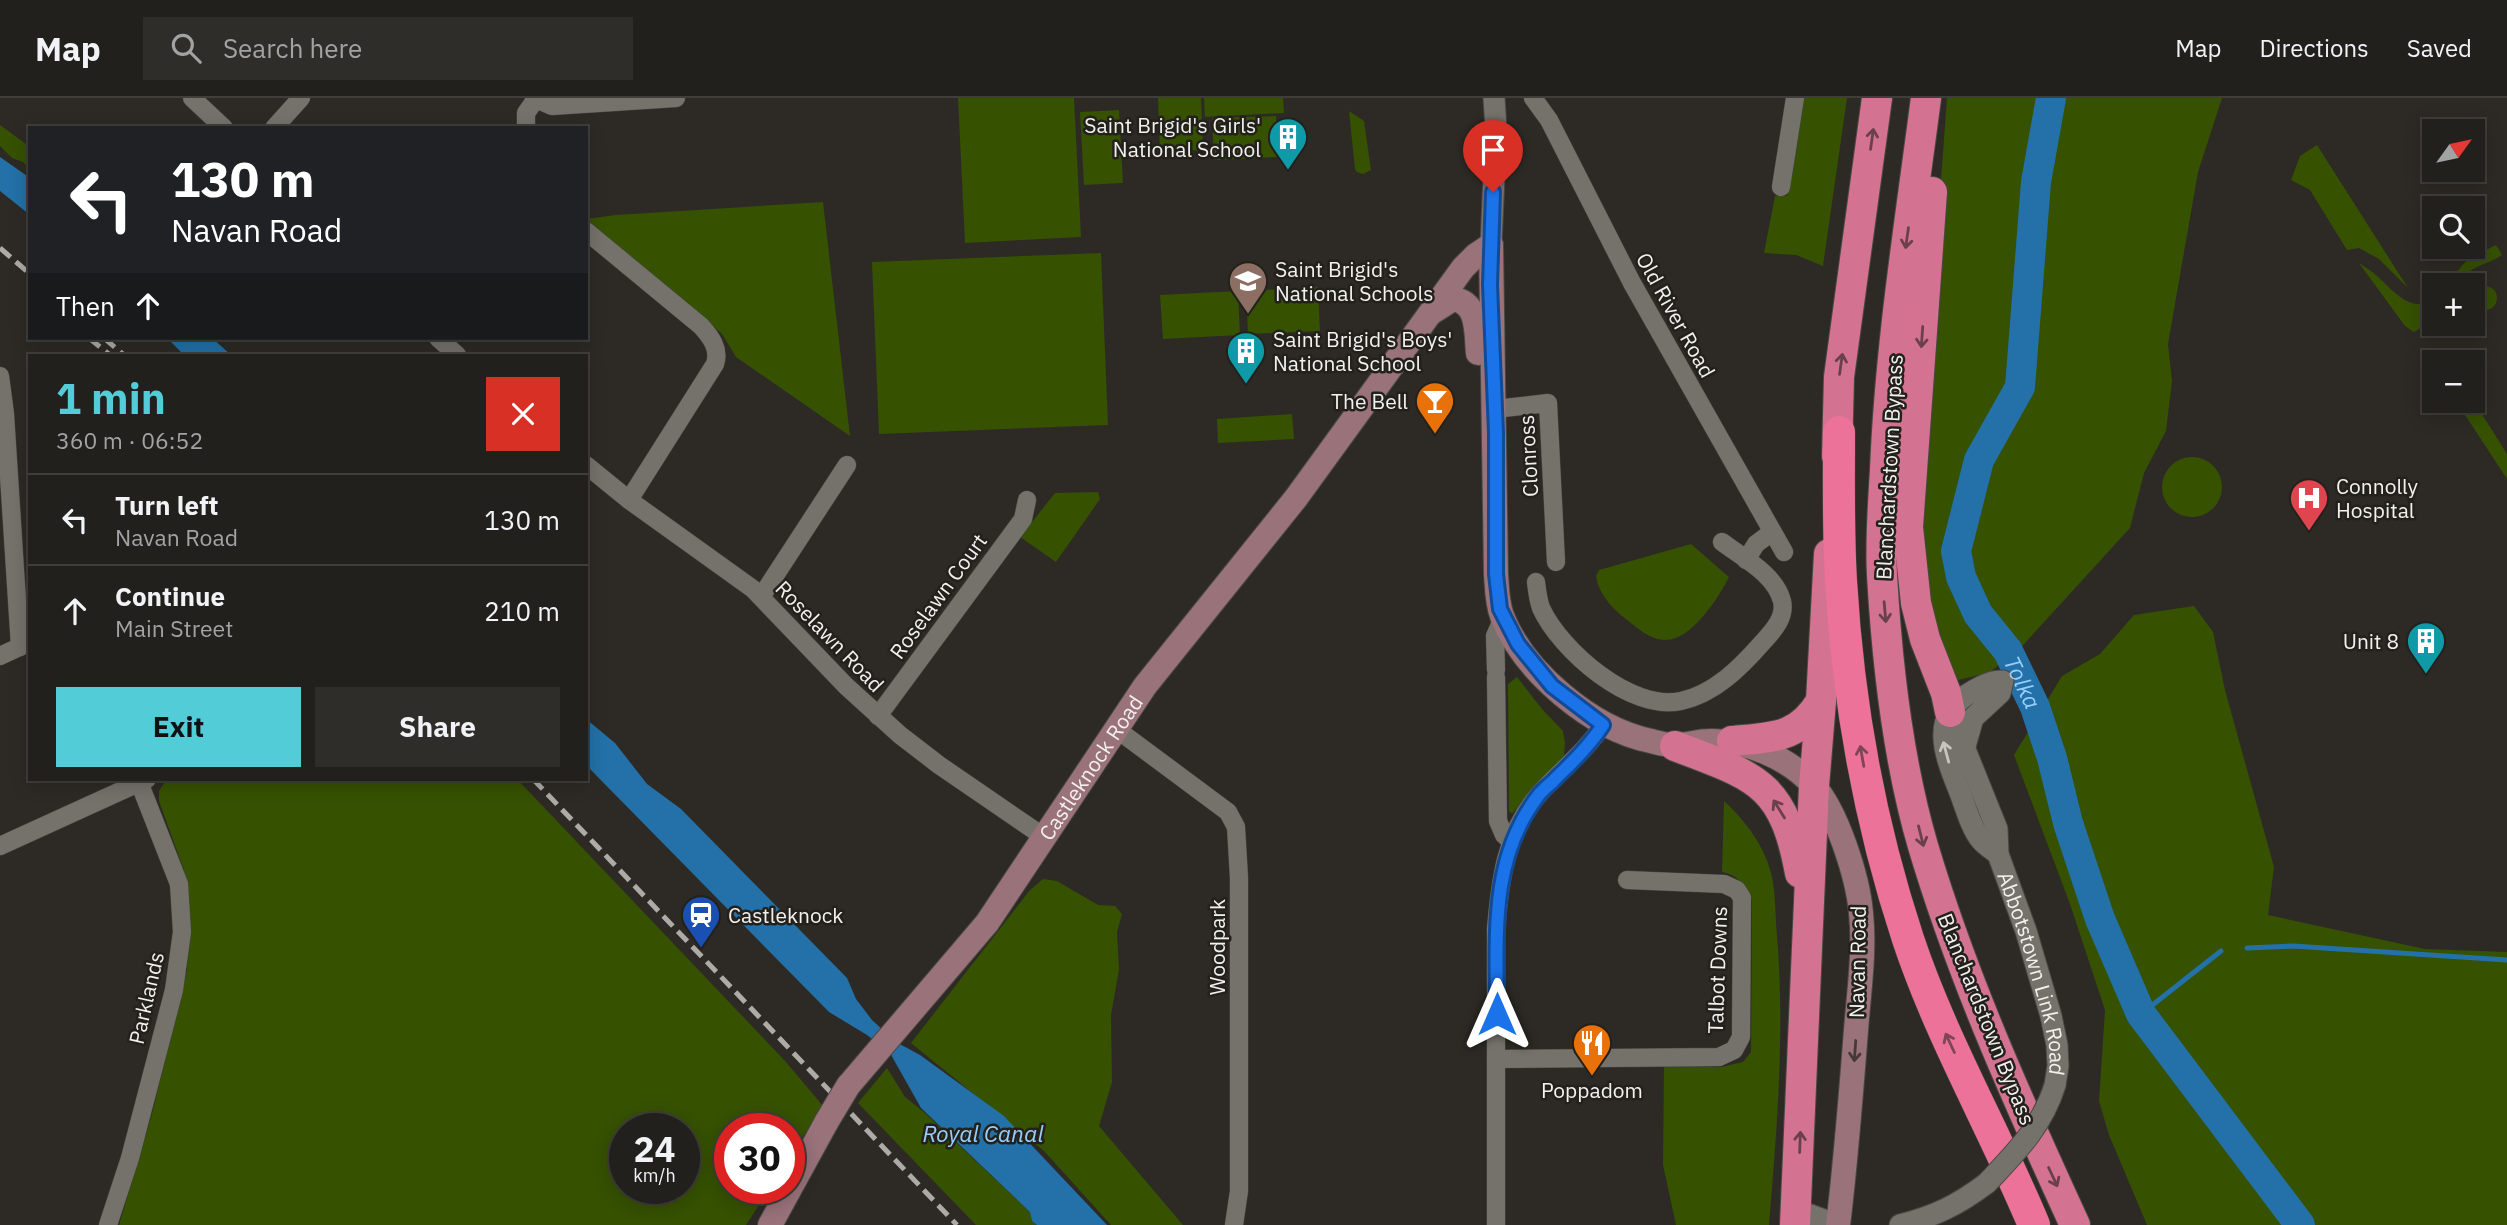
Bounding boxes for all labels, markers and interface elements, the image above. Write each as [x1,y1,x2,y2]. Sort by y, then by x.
search box [143,17,633,80]
text: Map [35,27,101,70]
icon: search [167,29,205,67]
text: Search here [223,31,362,65]
text: Map [2175,32,2221,64]
text: Directions [2259,32,2369,64]
text: Saved [2407,32,2472,64]
place label: Saint Brigid's Girls' National School [1084,111,1261,163]
building icon: Saint Brigid's Girls' National School [1267,116,1309,171]
north arrow [2422,119,2485,182]
map controls [2422,119,2485,413]
pin [1463,120,1523,192]
one-way arrow [1865,128,1878,151]
icon: arrive [1474,131,1512,169]
text: 130 m [171,147,315,210]
icon: left [56,154,147,245]
button: search [2422,196,2485,259]
text: Navan Road [171,209,342,251]
one-way arrow [1901,227,1914,249]
street label: Old River Road [1630,247,1722,383]
place label: Saint Brigid's National Schools [1275,255,1433,307]
school or university icon: Saint Brigid's National Schools [1227,260,1269,315]
button: + [2422,273,2485,336]
icon: ahead [129,287,167,325]
text: Then [56,289,115,323]
place label: Saint Brigid's Boys' National School [1273,325,1452,377]
one-way arrow [1915,325,1928,348]
building icon: Saint Brigid's Boys' National School [1225,330,1267,385]
button: − [2422,350,2485,413]
one-way arrow [1834,353,1847,376]
street label: Blanchardstown Bypass [1869,354,1909,580]
text: 1 min [56,371,166,426]
button: close [486,377,560,451]
bar icon: The Bell [1414,380,1456,435]
place label: The Bell [1331,387,1408,415]
street label: Clonross [1512,414,1544,498]
text: 360 m · 06:52 [56,425,203,455]
place label: Connolly Hospital [2336,472,2419,524]
hospital icon: Connolly Hospital [2288,477,2330,532]
text: Turn left [115,488,218,522]
icon: left [56,501,94,539]
text: 130 m [484,503,560,537]
text: Navan Road [115,522,238,552]
street label: Roselawn Court [883,528,993,664]
street label: Roselawn Road [770,574,890,698]
text: Continue [115,579,225,613]
icon: ahead [56,592,94,630]
text: 210 m [484,594,560,628]
one-way arrow [1879,600,1892,622]
text: Main Street [115,613,233,643]
building icon: Unit 8 [2405,620,2447,675]
place label: Unit 8 [2343,627,2399,655]
water label: Tolka [1998,651,2048,713]
button: Exit [56,687,301,767]
button: Share [315,687,560,767]
street label: Castleknock Road [1032,690,1149,846]
one-way arrow [1939,741,1952,764]
one-way arrow [1855,745,1868,768]
one-way arrow [1772,800,1787,819]
one-way arrow [1915,824,1928,847]
street label: Abbotstown Link Road [1991,867,2072,1077]
station icon: Castleknock [680,894,722,949]
street label: Woodpark [1203,899,1231,995]
place label: Castleknock [728,901,843,929]
street label: Talbot Downs [1701,906,1733,1034]
street label: Navan Road [1842,906,1872,1018]
street label: Blanchardstown Bypass [1932,909,2042,1129]
street label: Parklands [122,949,170,1047]
position arrow [1460,977,1534,1051]
restaurant icon: Poppadom [1571,1022,1613,1077]
one-way arrow [1943,1033,1956,1054]
one-way arrow [1848,1039,1861,1062]
place label: Poppadom [1541,1076,1643,1104]
speed limit sign: 30 [714,1113,805,1204]
water label: Royal Canal [922,1118,1044,1148]
text: 24 [633,1126,676,1172]
one-way arrow [1793,1131,1806,1154]
text: km/h [633,1164,676,1187]
one-way arrow [2047,1166,2060,1187]

